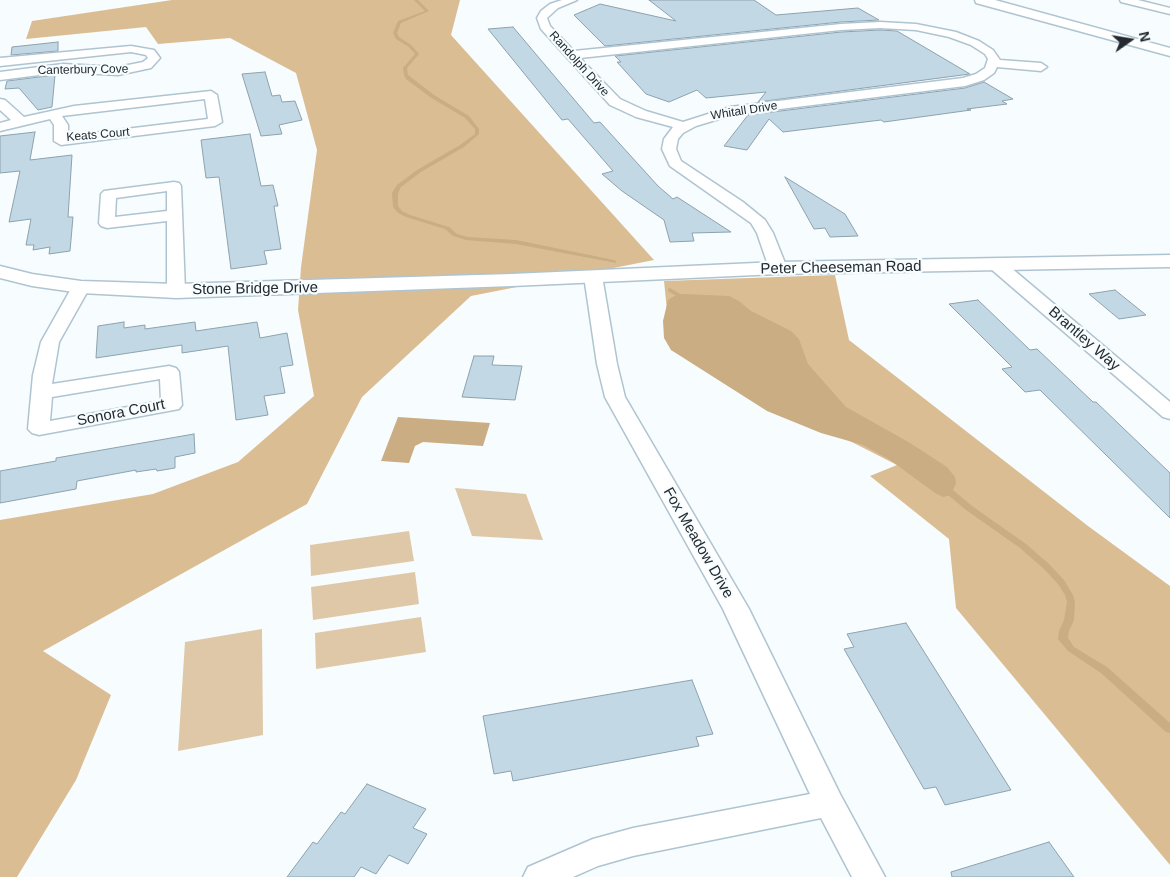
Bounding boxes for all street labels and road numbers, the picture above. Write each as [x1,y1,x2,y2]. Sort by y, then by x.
street label: Randolph Drive [546,28,612,100]
street label: Canterbury Cove [38,62,128,78]
street label: Whitall Drive [710,99,778,123]
street label: Keats Court [66,125,130,145]
street label: Peter Cheeseman Road [760,258,922,278]
street label: Stone Bridge Drive [192,279,318,299]
street label: Brantley Way [1045,303,1123,375]
street label: Sonora Court [75,396,167,430]
street label: Fox Meadow Drive [659,484,737,602]

